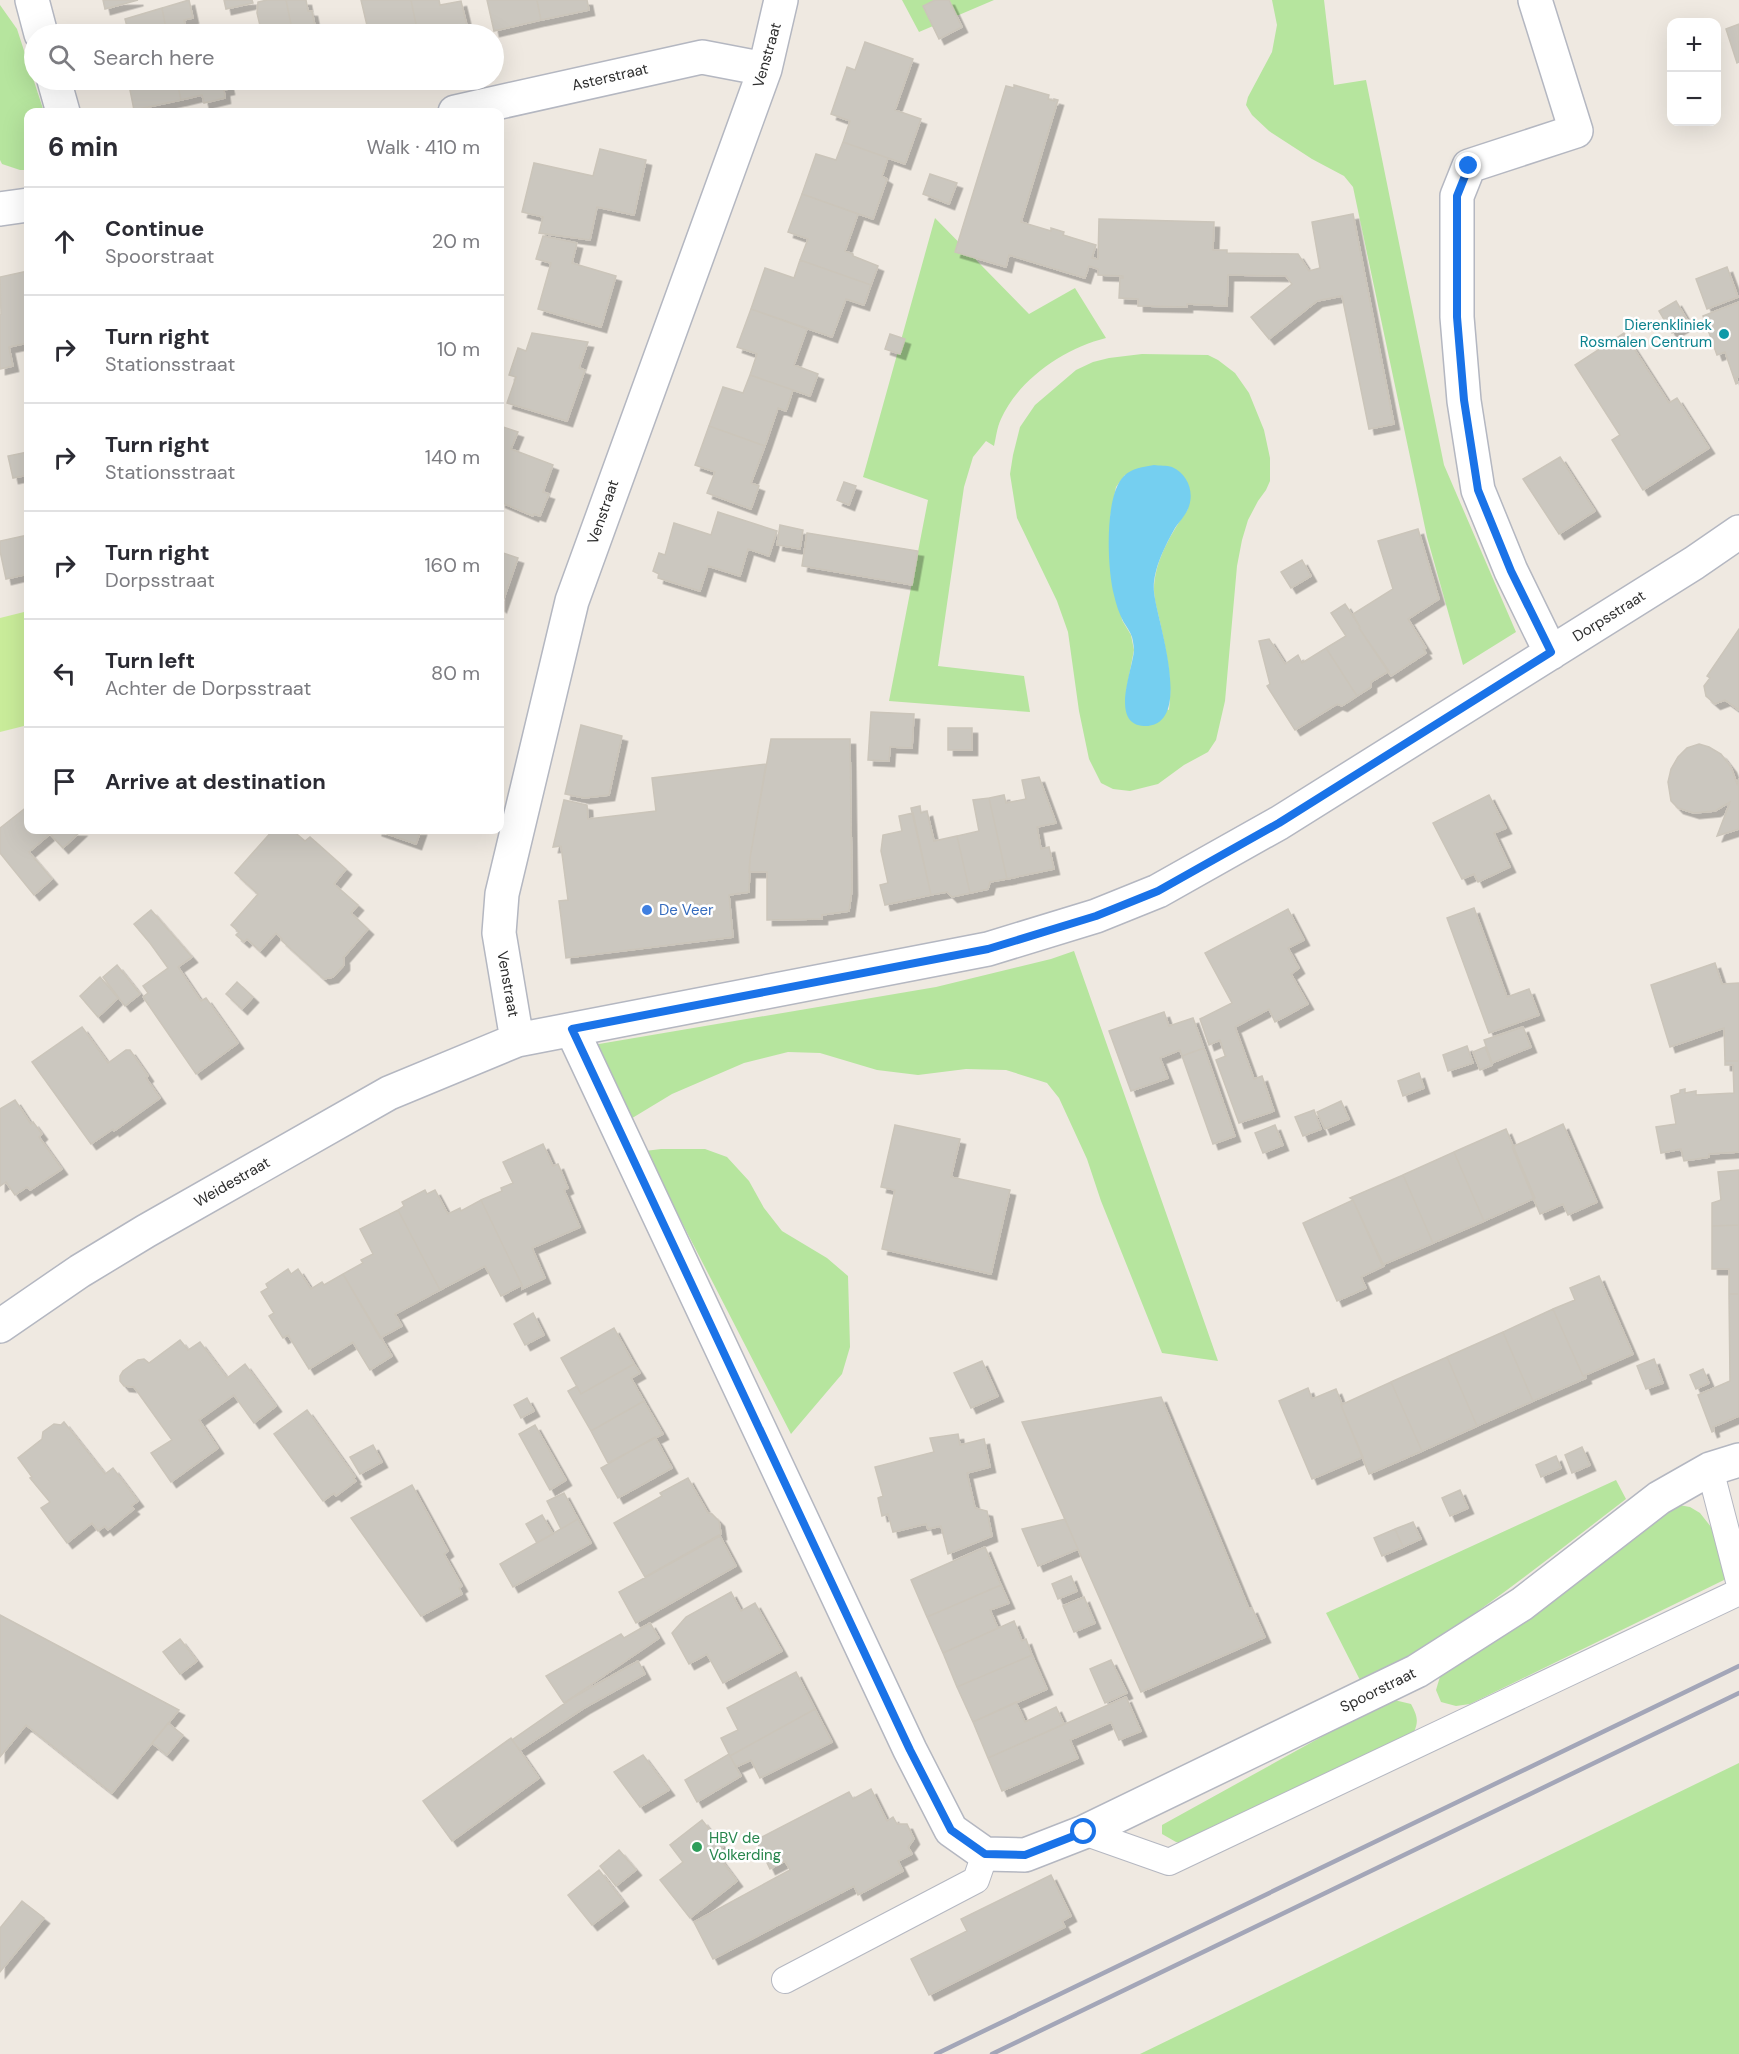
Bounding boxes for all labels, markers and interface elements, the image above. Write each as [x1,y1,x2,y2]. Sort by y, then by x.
map controls [1667,18,1721,126]
button: + [1667,18,1721,72]
street label: Venstraat [748,20,786,90]
search box [24,24,504,90]
icon: search [45,41,78,74]
text: Search here [93,43,214,72]
street label: Asterstraat [570,59,650,95]
button: − [1667,72,1721,126]
text: 6 min [48,130,118,164]
text: Walk · 410 m [366,134,480,160]
route end [1455,152,1481,178]
text: Continue [105,214,204,243]
icon: ahead [48,225,81,258]
text: 20 m [432,228,480,254]
text: Spoorstraat [105,243,214,269]
place label: Dierenkliniek Rosmalen Centrum [1580,315,1712,352]
text: Turn right [105,322,210,351]
marker: Dierenkliniek Rosmalen Centrum [1717,327,1731,341]
icon: right [48,333,81,366]
text: 10 m [437,336,480,362]
text: Stationsstraat [105,351,235,377]
text: Turn right [105,430,210,459]
icon: right [48,441,81,474]
text: 140 m [425,444,480,470]
text: Stationsstraat [105,459,235,485]
street label: Venstraat [583,477,623,547]
text: Turn right [105,538,210,567]
icon: right [48,549,81,582]
text: 160 m [424,552,480,578]
text: Dorpsstraat [105,567,215,593]
street label: Dorpsstraat [1569,586,1649,646]
text: Turn left [105,646,195,675]
icon: left [48,657,81,690]
text: 80 m [431,660,480,686]
text: Achter de Dorpsstraat [105,675,311,701]
icon: arrive [48,765,81,798]
text: Arrive at destination [105,767,326,796]
place label: De Veer [659,900,714,920]
marker: De Veer [640,903,654,917]
street label: Venstraat [492,949,524,1019]
street label: Weidestraat [190,1152,274,1212]
street label: Spoorstraat [1337,1663,1419,1717]
route start [1070,1818,1096,1844]
place label: HBV de Volkerding [709,1828,781,1865]
marker: HBV de Volkerding [690,1840,704,1854]

